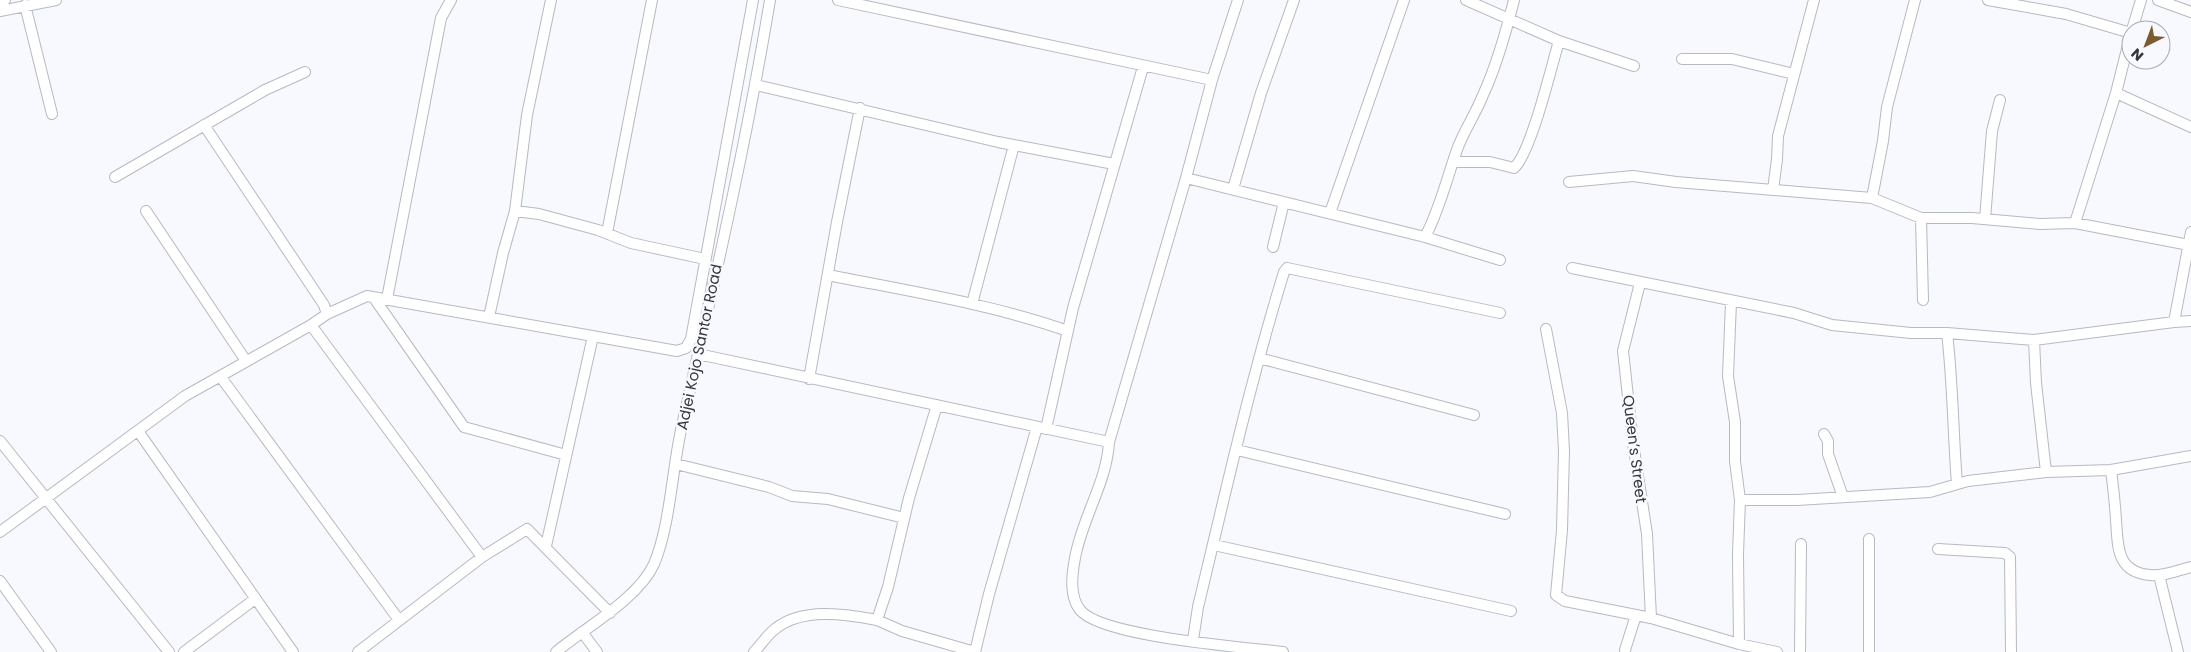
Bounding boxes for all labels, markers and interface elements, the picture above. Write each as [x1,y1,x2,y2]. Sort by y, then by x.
north arrow [2121,20,2171,70]
text: N [2127,44,2148,66]
street label: Adjei Kojo Santor Road [671,262,727,432]
street label: Queen’s Street [1618,394,1652,504]

